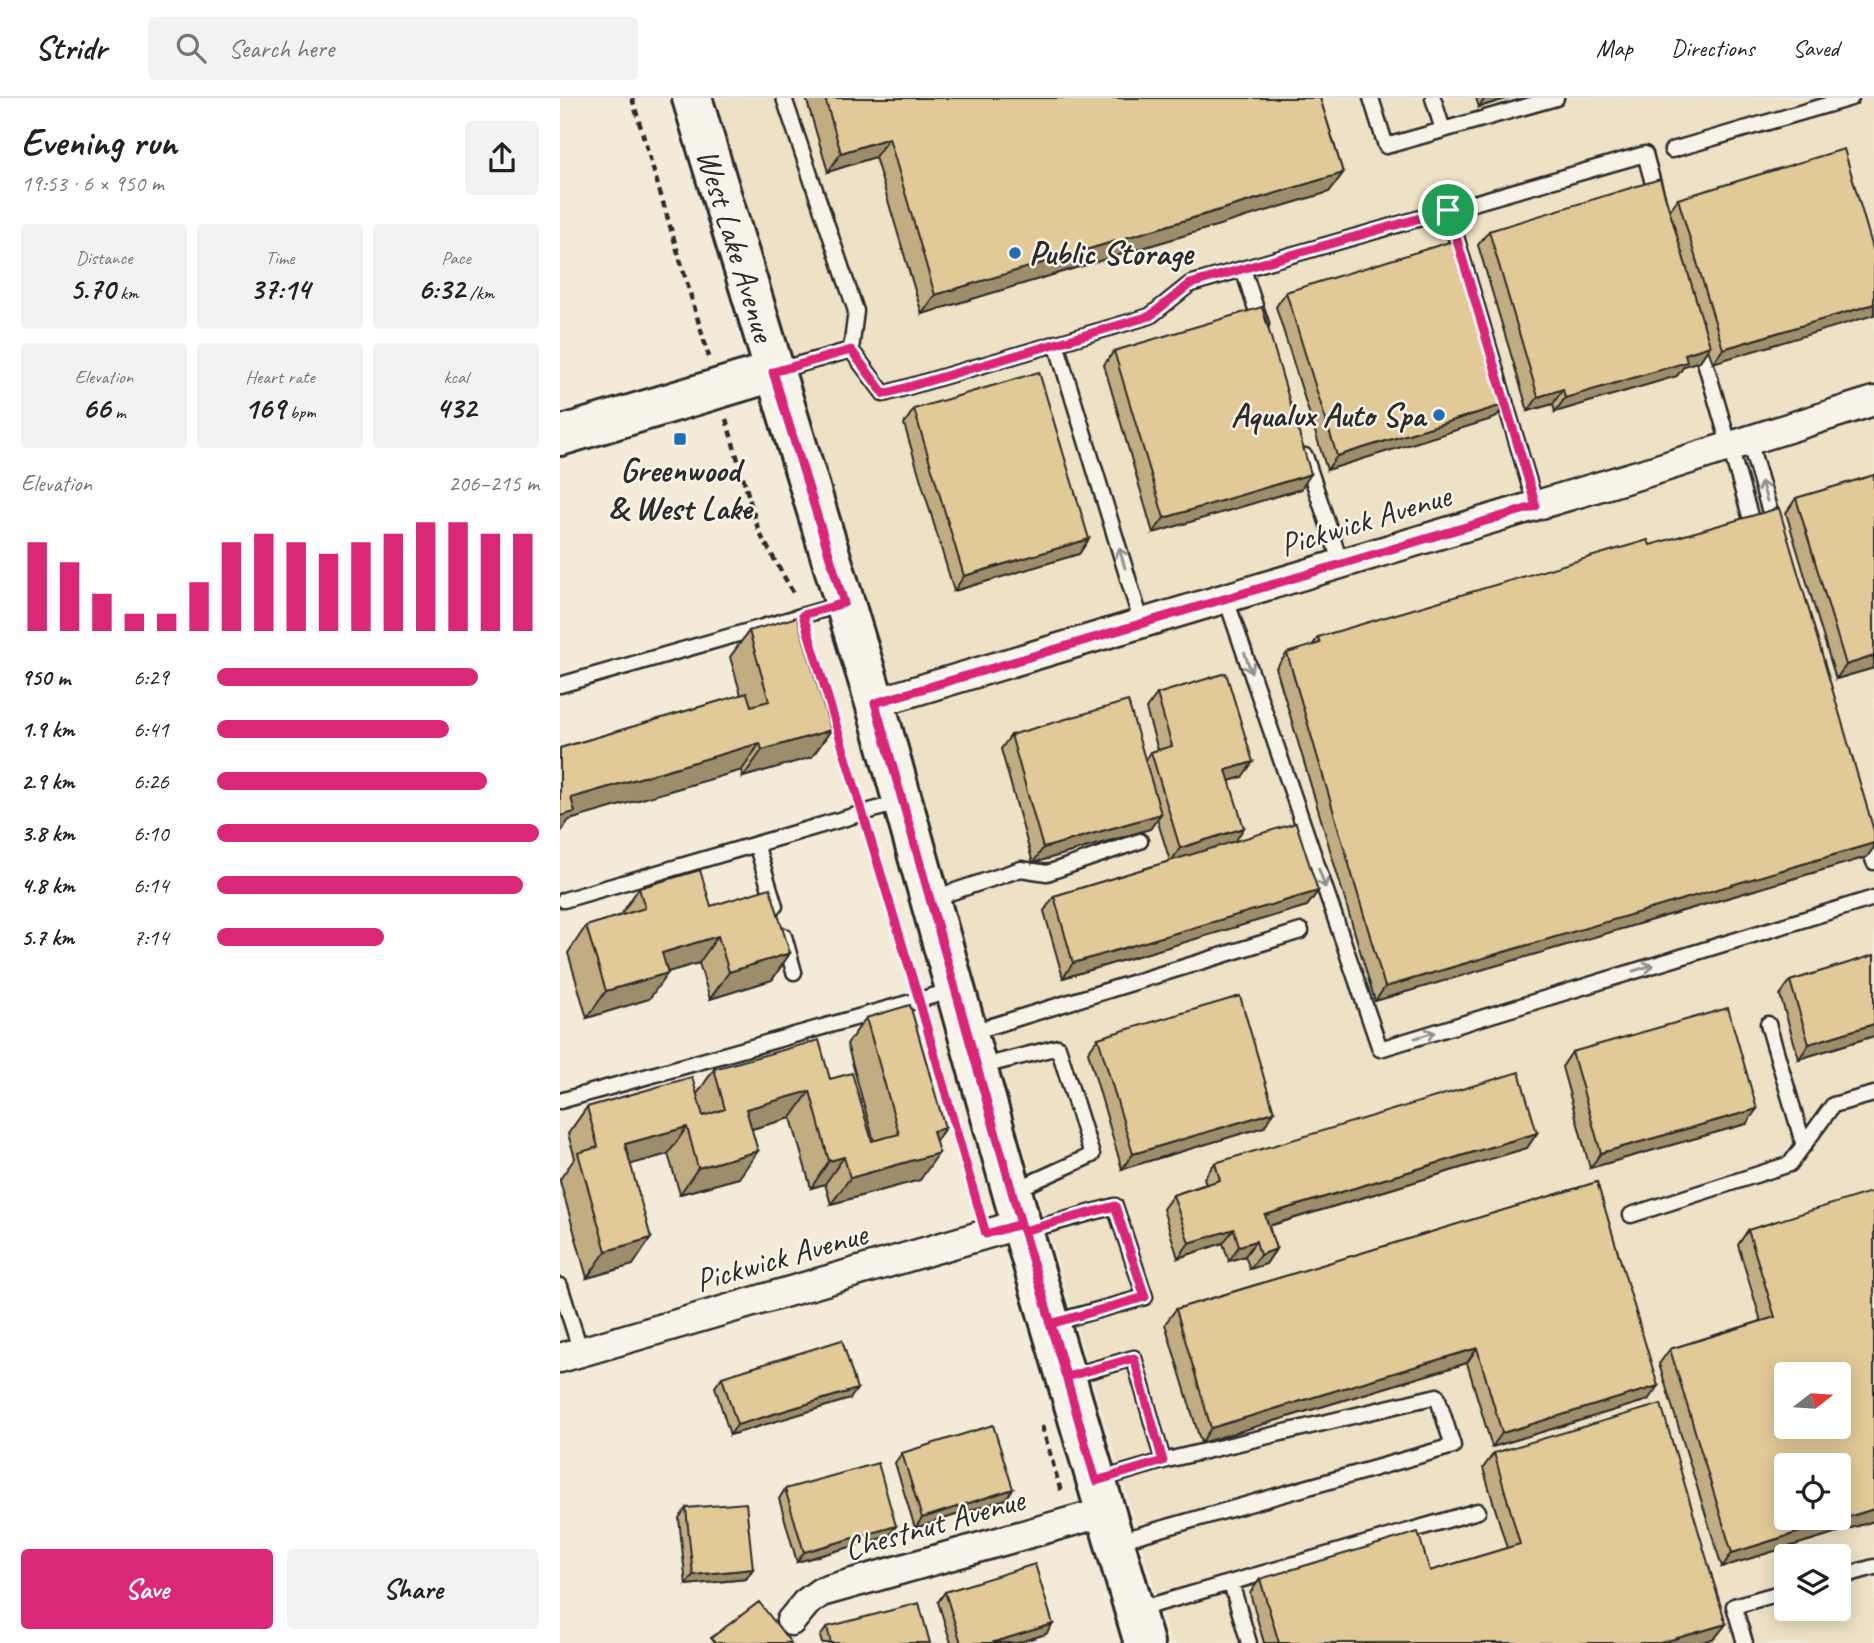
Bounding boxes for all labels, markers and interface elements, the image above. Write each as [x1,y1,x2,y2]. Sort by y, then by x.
search box [148,17,638,80]
text: Stridr [35,27,106,69]
icon: search [172,29,210,67]
text: Search here [228,32,334,65]
text: Map [1596,33,1633,63]
text: Directions [1671,33,1754,63]
text: Saved [1792,33,1839,63]
text: Evening run [21,119,177,166]
button: share [465,121,539,195]
street label: West Lake Avenue [687,144,786,348]
text: 19:53 · 6 × 950 m [21,169,164,198]
pin [1418,180,1478,240]
icon: arrive [1429,191,1467,229]
place label: Public Storage [1029,232,1195,274]
marker: Public Storage [1007,245,1023,261]
text: Distance [76,246,132,270]
text: Time [265,246,295,270]
text: Pace [441,246,471,270]
text: 5.70 [69,270,115,308]
text: 37:14 [250,270,310,308]
text: 6:32 [418,270,465,308]
text: km [115,281,139,305]
text: /km [465,281,494,305]
text: Elevation [75,365,133,389]
text: Heart rate [245,365,315,389]
text: kcal [443,365,469,389]
text: 66 [82,389,111,427]
text: 169 [244,389,285,427]
text: 432 [436,389,476,427]
place label: Aqualux Auto Spa [1231,394,1428,436]
text: m [111,400,126,424]
text: bpm [285,400,316,424]
marker: Aqualux Auto Spa [1431,407,1447,423]
marker: Greenwood & West Lake [672,431,688,447]
place label: Greenwood & West Lake [608,449,755,529]
text: Elevation [21,469,92,498]
text: 206–215 m [448,469,539,498]
street label: Pickwick Avenue [1275,473,1458,566]
one-way arrow [1756,481,1769,503]
one-way arrow [1115,548,1127,570]
one-way arrow [1243,652,1255,674]
text: 950 m [21,663,70,692]
text: 6:29 [133,663,169,692]
text: 1.9 km [21,715,74,744]
text: 6:41 [133,715,169,744]
text: 2.9 km [21,767,74,796]
text: 6:26 [133,767,169,796]
text: 3.8 km [21,819,75,848]
text: 6:10 [133,819,169,848]
one-way arrow [1317,867,1329,889]
text: 4.8 km [21,871,75,900]
text: 6:14 [133,871,169,900]
text: 5.7 km [21,923,74,952]
text: 7:14 [133,923,169,952]
one-way arrow [1632,961,1654,974]
one-way arrow [1414,1027,1436,1040]
street label: Pickwick Avenue [691,1212,874,1301]
north arrow [1774,1362,1852,1438]
map controls [1774,1362,1851,1621]
button: locate [1774,1453,1851,1530]
street label: Chestnut Avenue [839,1478,1031,1570]
button: layers [1774,1544,1851,1621]
button: Save [21,1549,273,1629]
button: Share [287,1549,539,1629]

